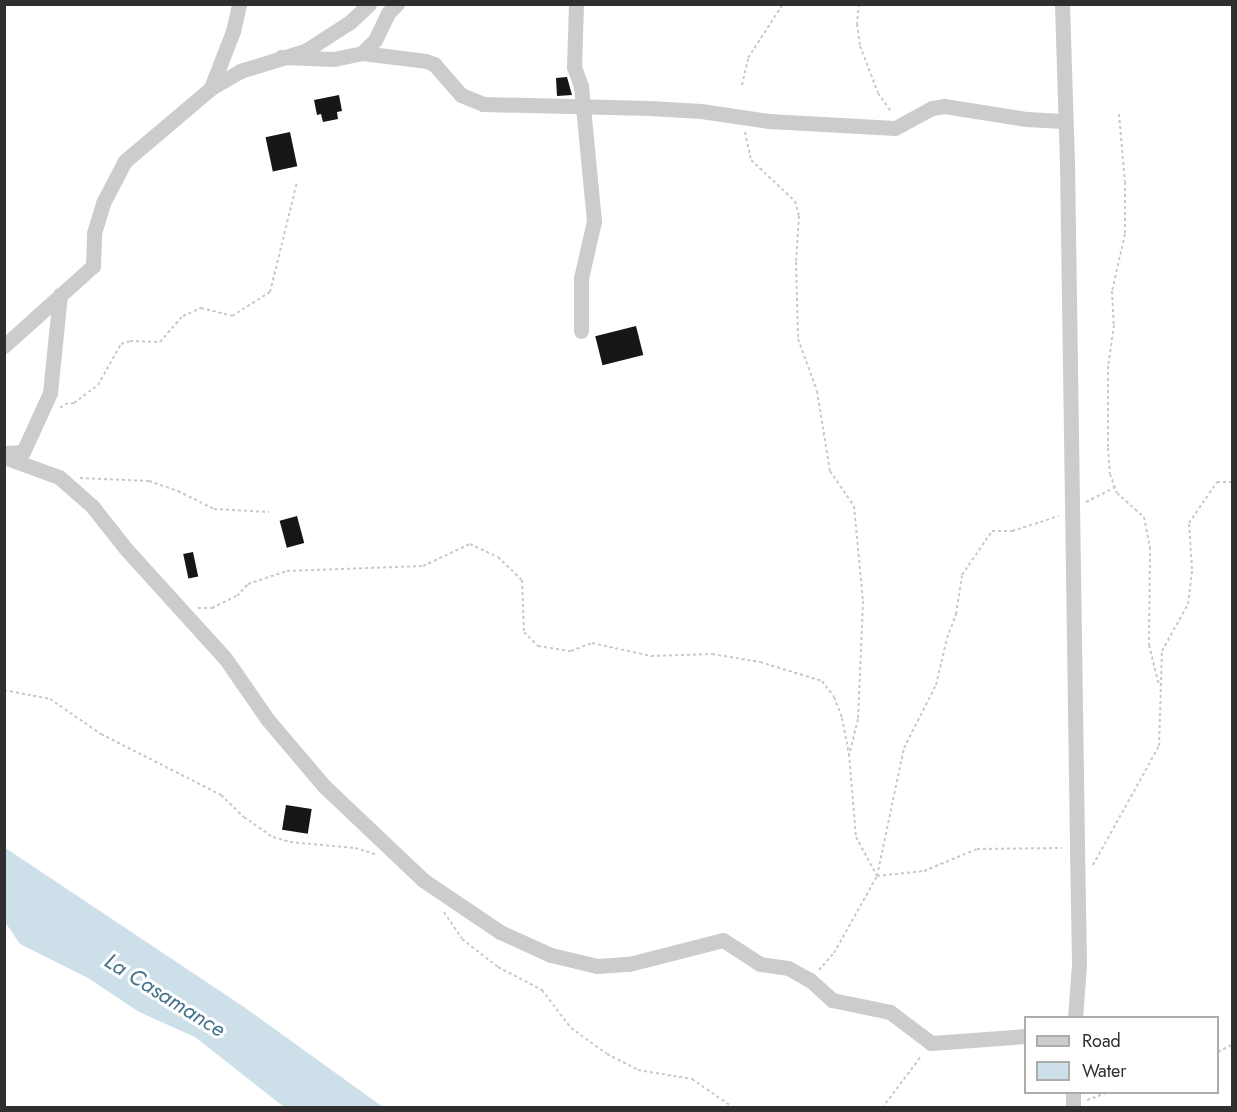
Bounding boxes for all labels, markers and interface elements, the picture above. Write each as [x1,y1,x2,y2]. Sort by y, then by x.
water label: La Casamance [100,947,230,1043]
legend [1024,1016,1219,1094]
text: Road [1082,1028,1121,1054]
text: Water [1082,1058,1126,1084]

